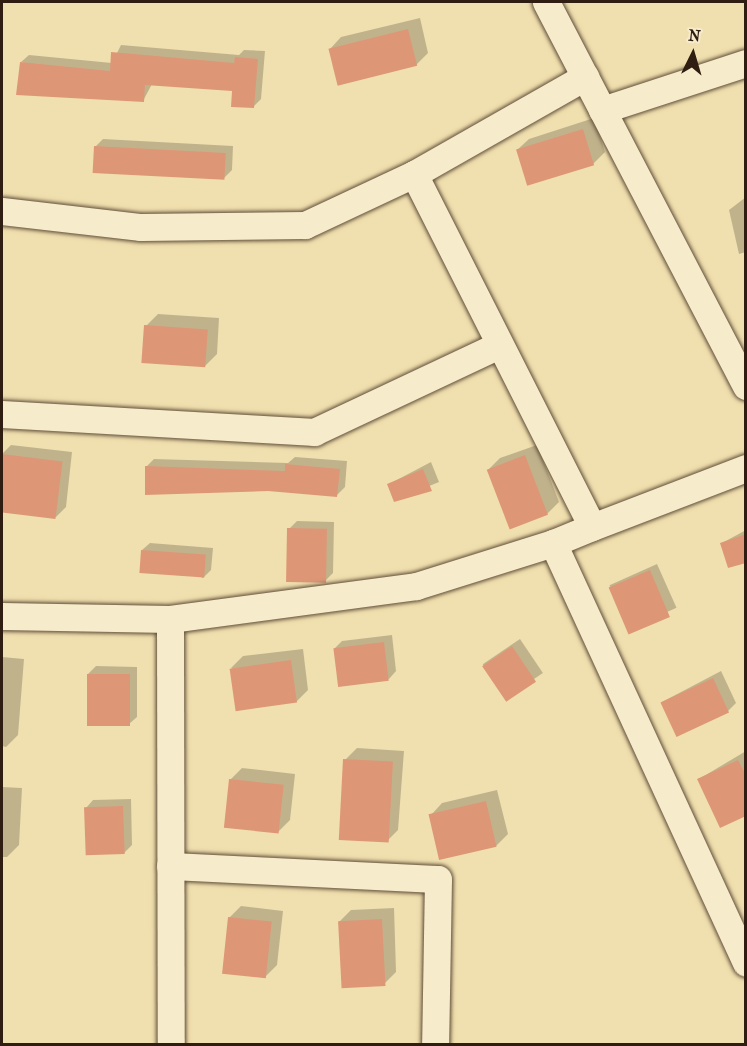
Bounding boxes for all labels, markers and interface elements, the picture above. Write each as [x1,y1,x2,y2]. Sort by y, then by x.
north arrow [663,24,723,84]
text: N [688,26,701,46]

